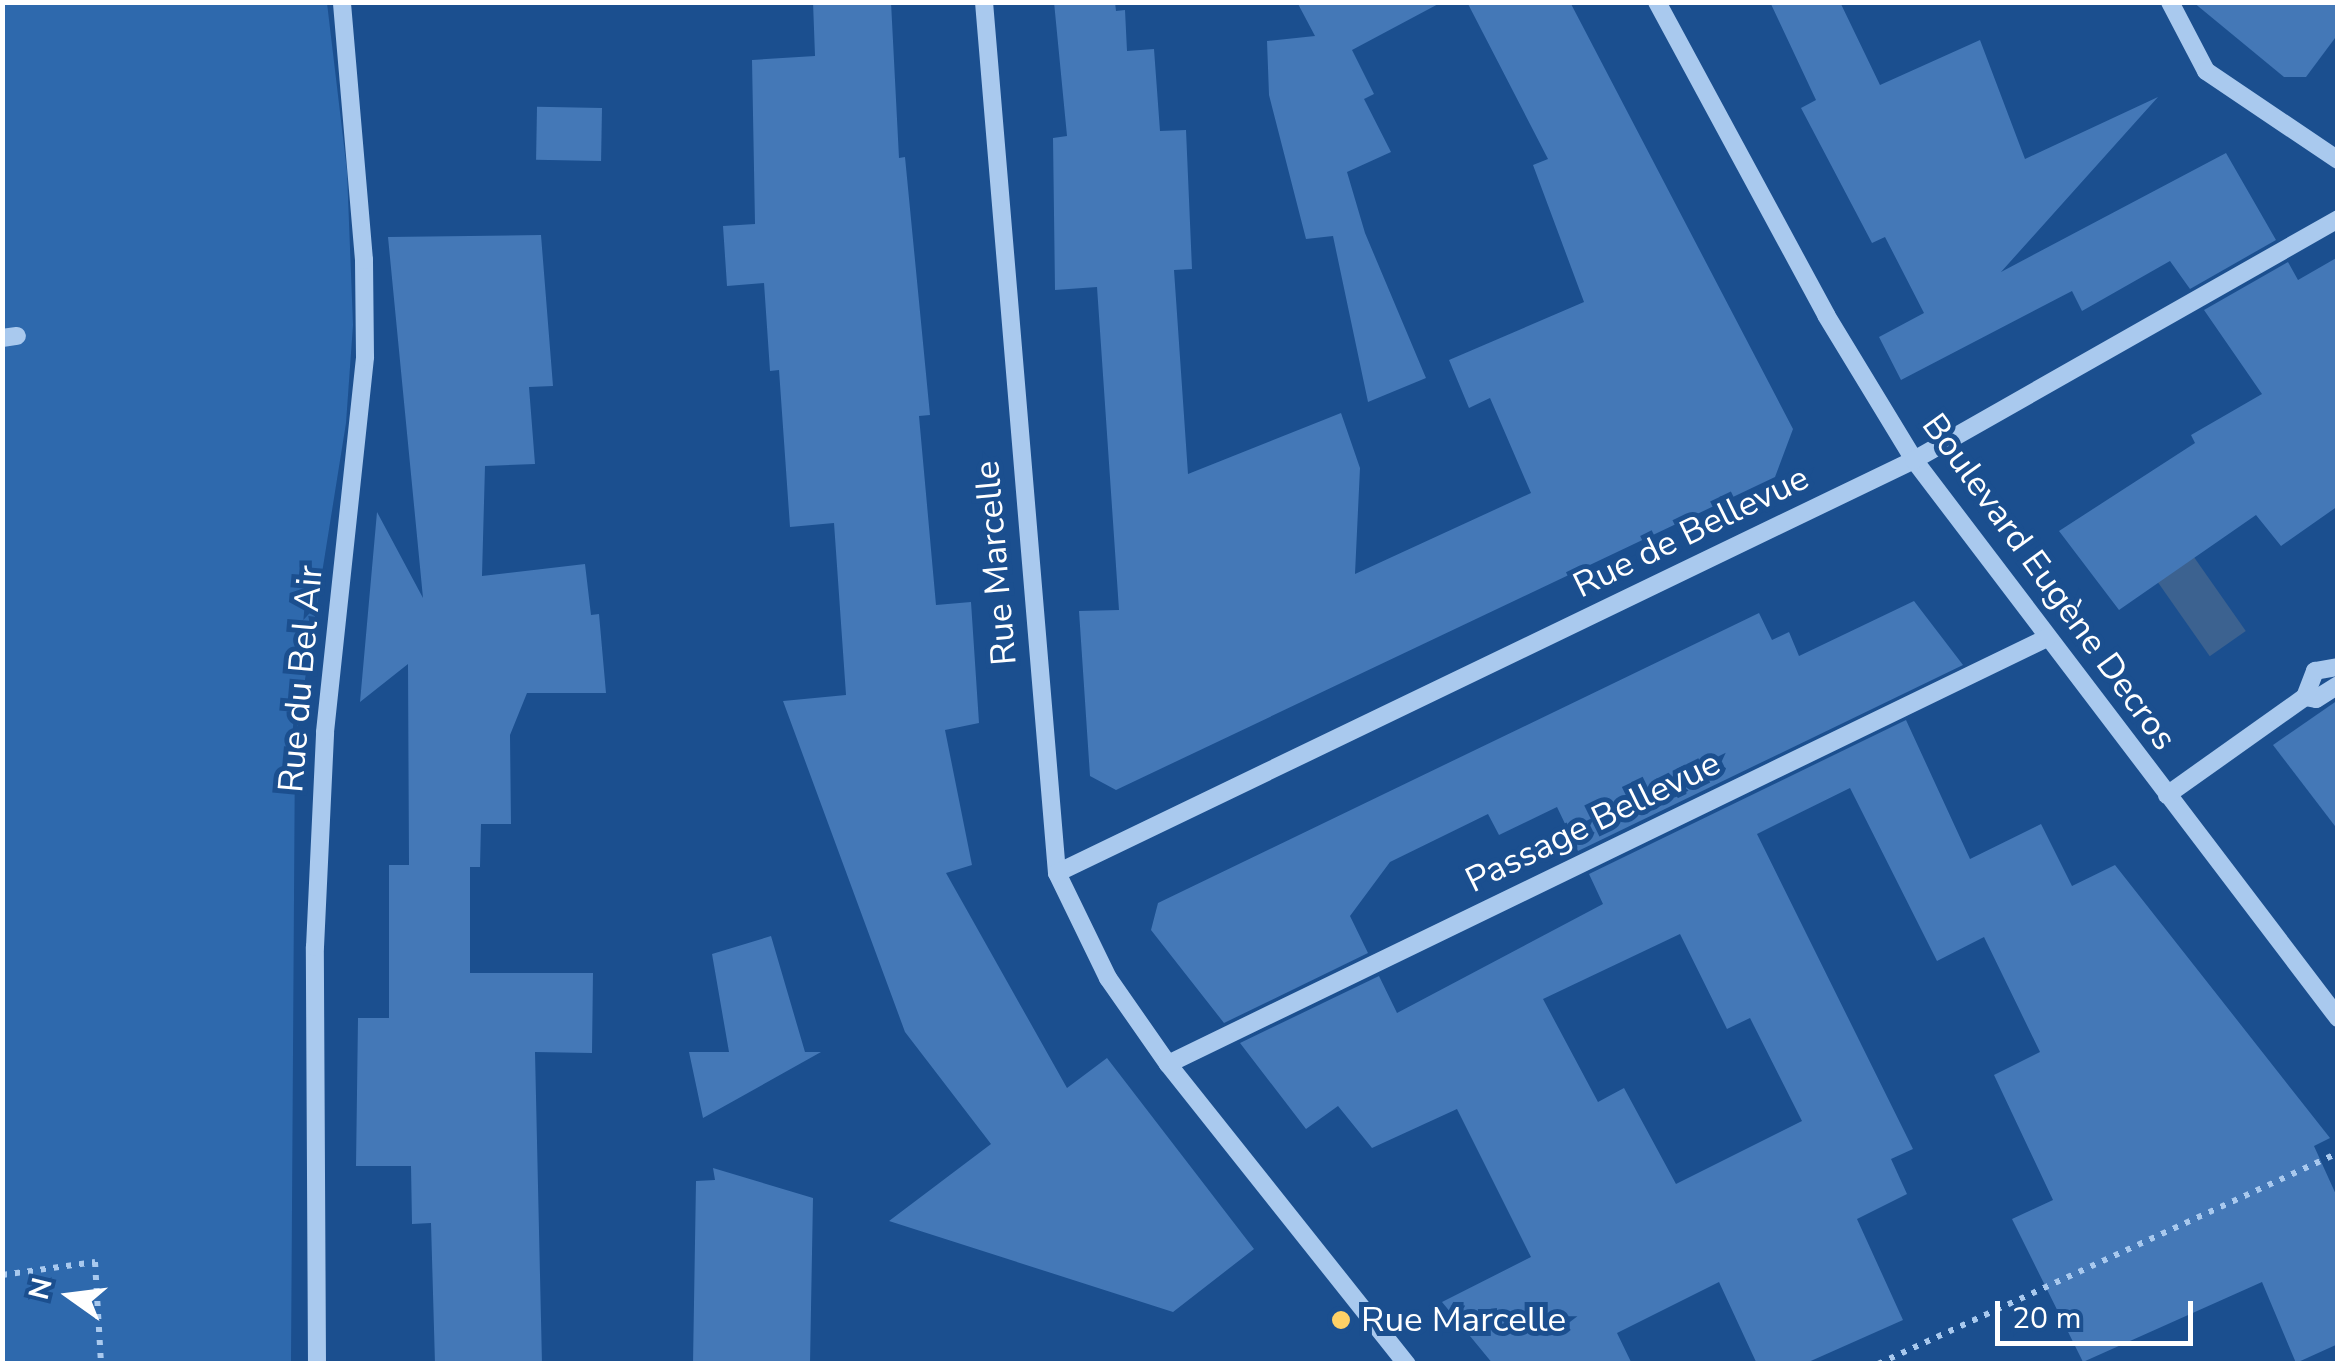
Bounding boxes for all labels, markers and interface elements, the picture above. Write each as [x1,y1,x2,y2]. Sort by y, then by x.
street label: Boulevard Eugène Decros [1913,406,2185,758]
street label: Rue de Bellevue [1567,457,1815,607]
street label: Rue Marcelle [966,459,1026,667]
street label: Rue du Bel Air [270,564,332,794]
street label: Passage Bellevue [1459,742,1727,902]
north arrow [20,1246,120,1346]
text: N [20,1274,62,1304]
scale bar [2000,1281,2198,1343]
text: 20 m [2012,1298,2081,1339]
place label: Rue Marcelle [1361,1299,1566,1341]
marker: Rue Marcelle [1330,1309,1352,1331]

